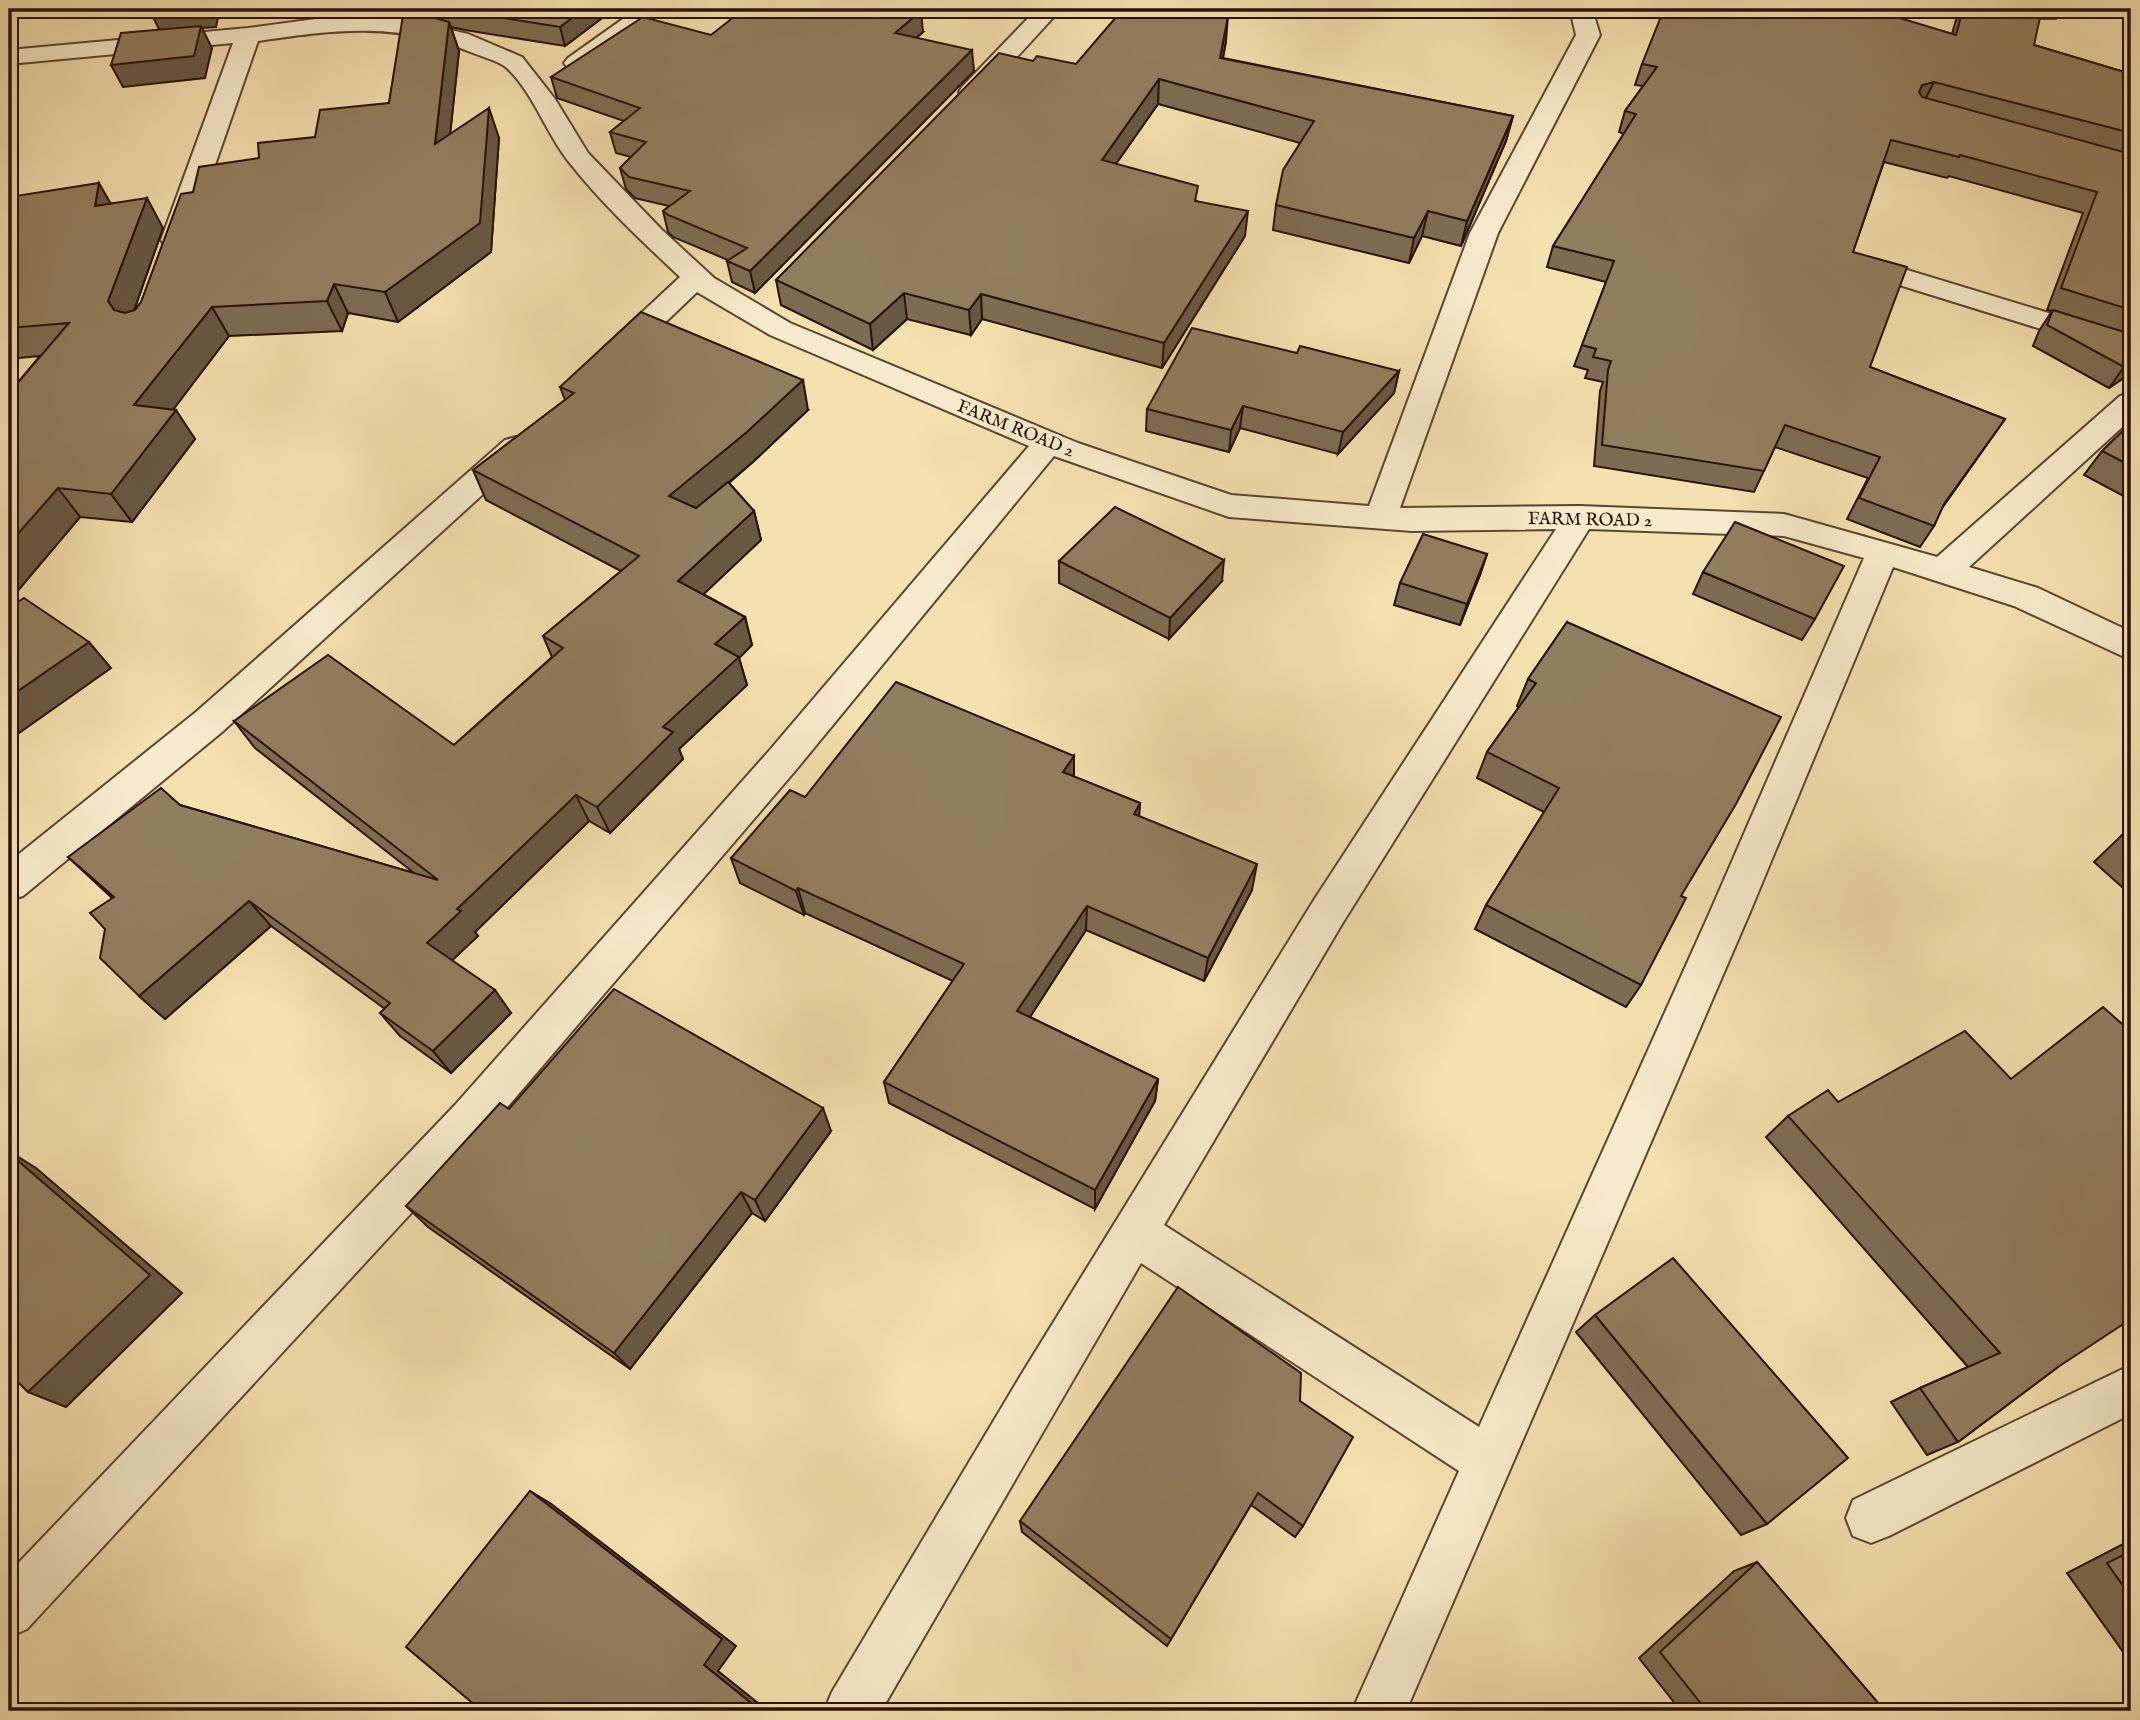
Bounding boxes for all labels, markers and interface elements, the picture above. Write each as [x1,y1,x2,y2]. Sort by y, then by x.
street label: FARM ROAD 2 [953,395,1077,463]
street label: FARM ROAD 2 [1528,508,1652,533]

